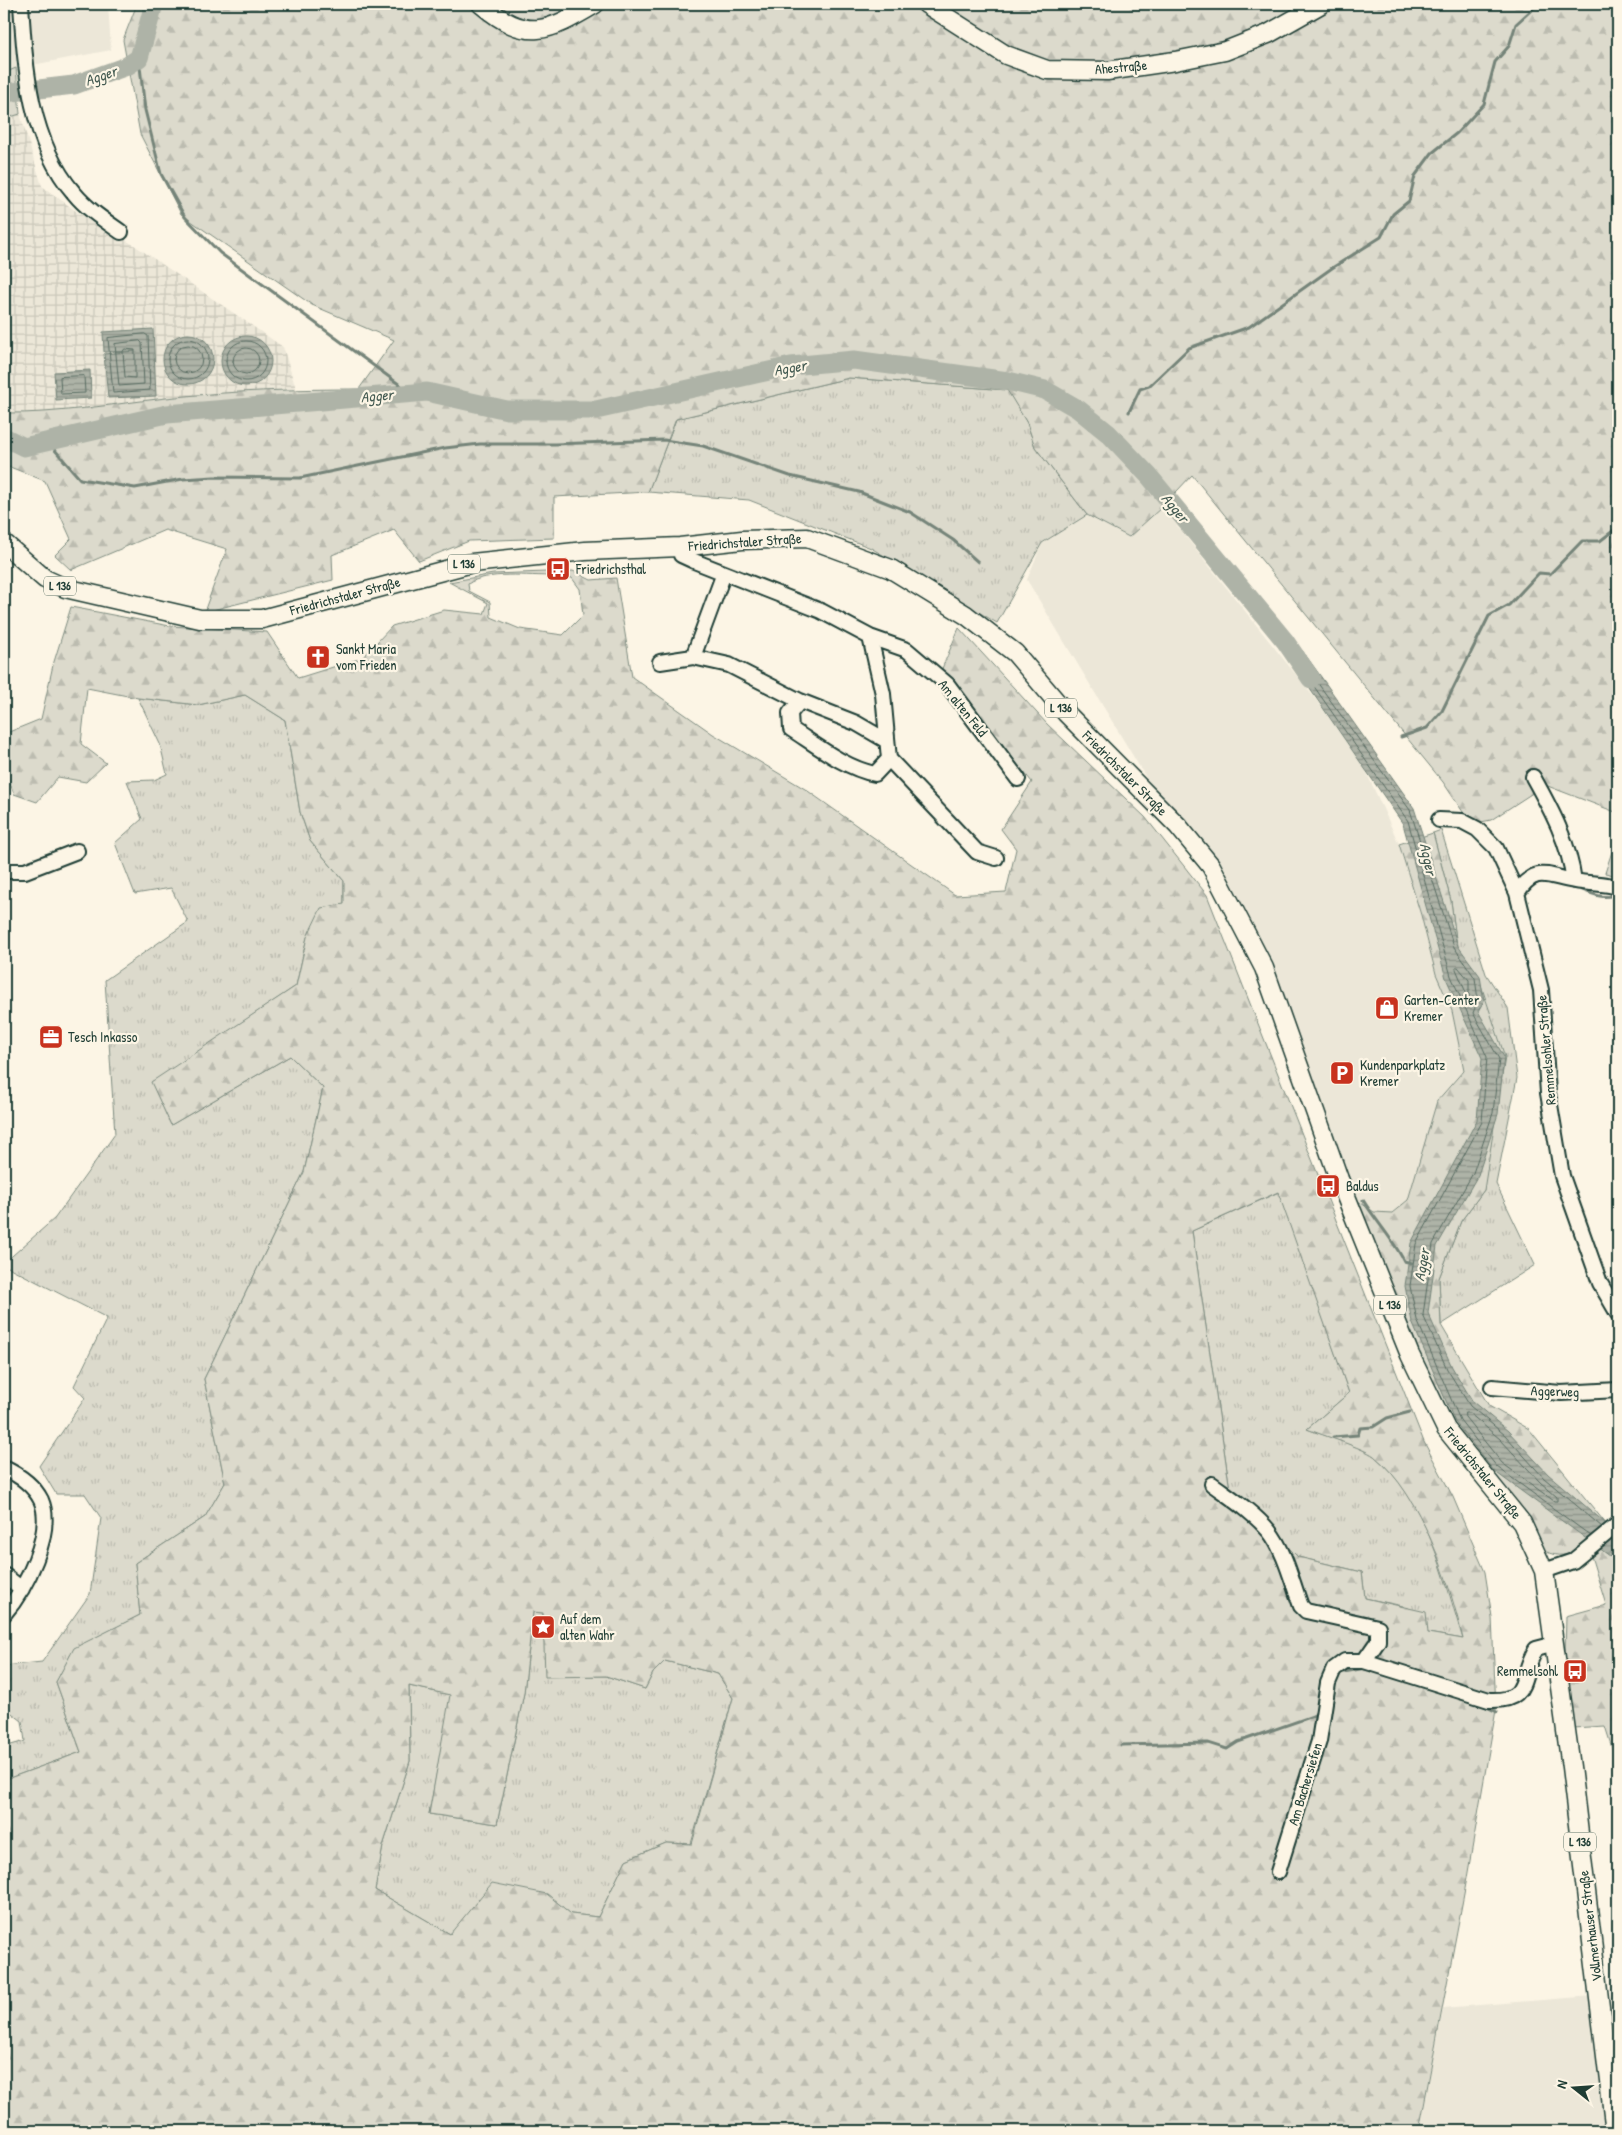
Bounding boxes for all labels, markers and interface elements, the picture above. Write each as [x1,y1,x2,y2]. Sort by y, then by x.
street label: Ahestraße [1094,55,1148,79]
water label: Agger [82,60,122,91]
water label: Agger [772,354,810,381]
water label: Agger [360,383,396,407]
water label: Agger [1157,489,1195,529]
street label: Friedrichstaler Straße [687,528,803,556]
road number: L 136 [448,554,480,574]
bus stop icon: Friedrichsthal [545,556,571,582]
place label: Friedrichsthal [575,559,646,578]
street label: Friedrichstaler Straße [287,572,403,621]
road number: L 136 [44,576,76,596]
place label: Sankt Maria vom Frieden [336,639,397,674]
church icon: Sankt Maria vom Frieden [305,644,331,670]
street label: Am alten Feld [934,675,993,741]
road number: L 136 [1045,698,1077,718]
street label: Friedrichstaler Straße [1077,725,1172,820]
water label: Agger [1415,841,1443,879]
place label: Garten-Center Kremer [1404,990,1480,1025]
street label: Remmelsohler Straße [1531,994,1561,1106]
shop icon: Garten-Center Kremer [1374,995,1400,1021]
office icon: Tesch Inkasso [38,1024,64,1050]
place label: Tesch Inkasso [68,1027,138,1046]
place label: Kundenparkplatz Kremer [1360,1055,1445,1090]
parking icon: Kundenparkplatz Kremer [1329,1060,1355,1086]
bus stop icon: Baldus [1315,1173,1341,1199]
place label: Baldus [1346,1176,1379,1195]
water label: Agger [1408,1245,1435,1283]
road number: L 136 [1374,1296,1406,1314]
street label: Aggerweg [1530,1380,1580,1402]
street label: Friedrichstaler Straße [1439,1422,1527,1524]
place label: Auf dem alten Wahr [560,1609,615,1644]
place icon: Auf dem alten Wahr [530,1614,556,1640]
bus stop icon: Remmelsohl [1562,1658,1588,1684]
place label: Remmelsohl [1497,1661,1558,1680]
street label: Am Bachersiefen [1283,1740,1326,1827]
road number: L 136 [1564,1832,1596,1851]
street label: Vollmerhauser Straße [1573,1869,1607,1983]
north arrow [1550,2062,1600,2112]
text: N [1551,2077,1571,2090]

